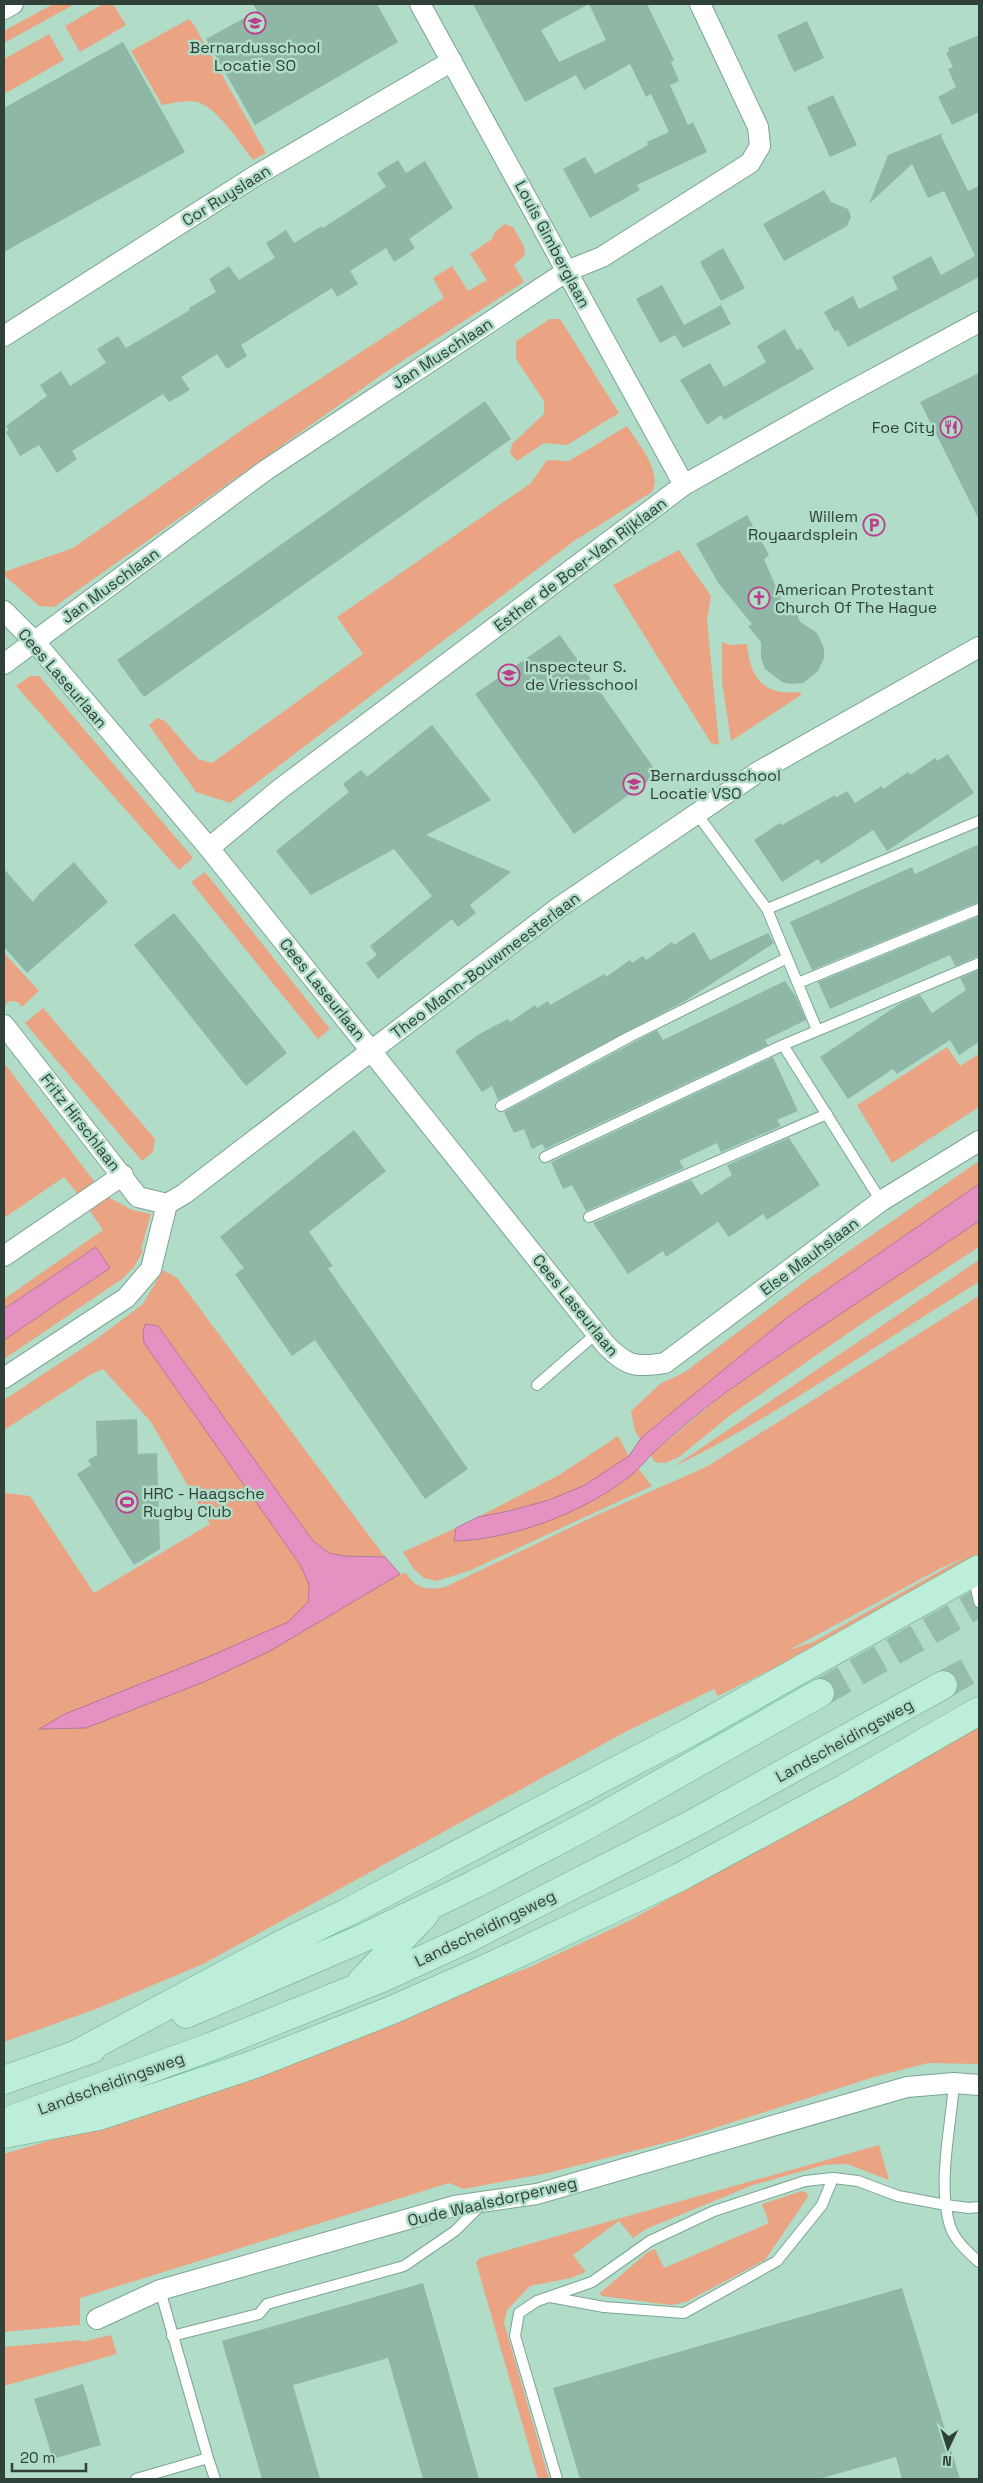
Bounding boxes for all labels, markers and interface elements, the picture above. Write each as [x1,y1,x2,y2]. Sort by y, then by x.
school or university icon: Bernardusschool Locatie SO [243,11,267,35]
place label: Bernardusschool Locatie SO [190,37,320,76]
street label: Cor Ruyslaan [178,160,274,231]
street label: Louis Gimberglaan [510,177,595,311]
street label: Jan Muschlaan [388,313,497,394]
restaurant icon: Foe City [939,415,963,439]
place label: Foe City [872,417,935,438]
street label: Esther de Boer-Van Rijklaan [490,492,671,636]
place label: Willem Royaardsplein [748,506,858,545]
parking icon: Willem Royaardsplein [862,513,886,537]
street label: Jan Muschlaan [57,543,163,628]
place label: American Protestant Church Of The Hague [775,579,937,618]
church icon: American Protestant Church Of The Hague [747,586,771,610]
street label: Cees Laseurlaan [14,624,112,733]
place label: Inspecteur S. de Vriesschool [525,656,638,695]
school or university icon: Inspecteur S. de Vriesschool [497,663,521,687]
place label: Bernardusschool Locatie VSO [650,765,781,804]
school or university icon: Bernardusschool Locatie VSO [622,772,646,796]
street label: Theo Mann-Bouwmeesterlaan [387,887,584,1043]
street label: Cees Laseurlaan [275,934,370,1045]
street label: Fritz Hirschlaan [36,1069,125,1176]
street label: Else Mauhslaan [756,1213,863,1300]
street label: Cees Laseurlaan [528,1250,623,1361]
place label: HRC - Haagsche Rugby Club [143,1483,265,1522]
sports icon: HRC - Haagsche Rugby Club [115,1490,139,1514]
street label: Landscheidingsweg [772,1694,917,1787]
street label: Landscheidingsweg [411,1885,559,1972]
street label: Landscheidingsweg [35,2047,187,2120]
street label: Oude Waalsdorperweg [405,2172,579,2231]
north arrow [923,2423,973,2473]
scale bar [12,2440,86,2472]
text: 20 m [20,2448,55,2467]
text: N [942,2452,952,2470]

